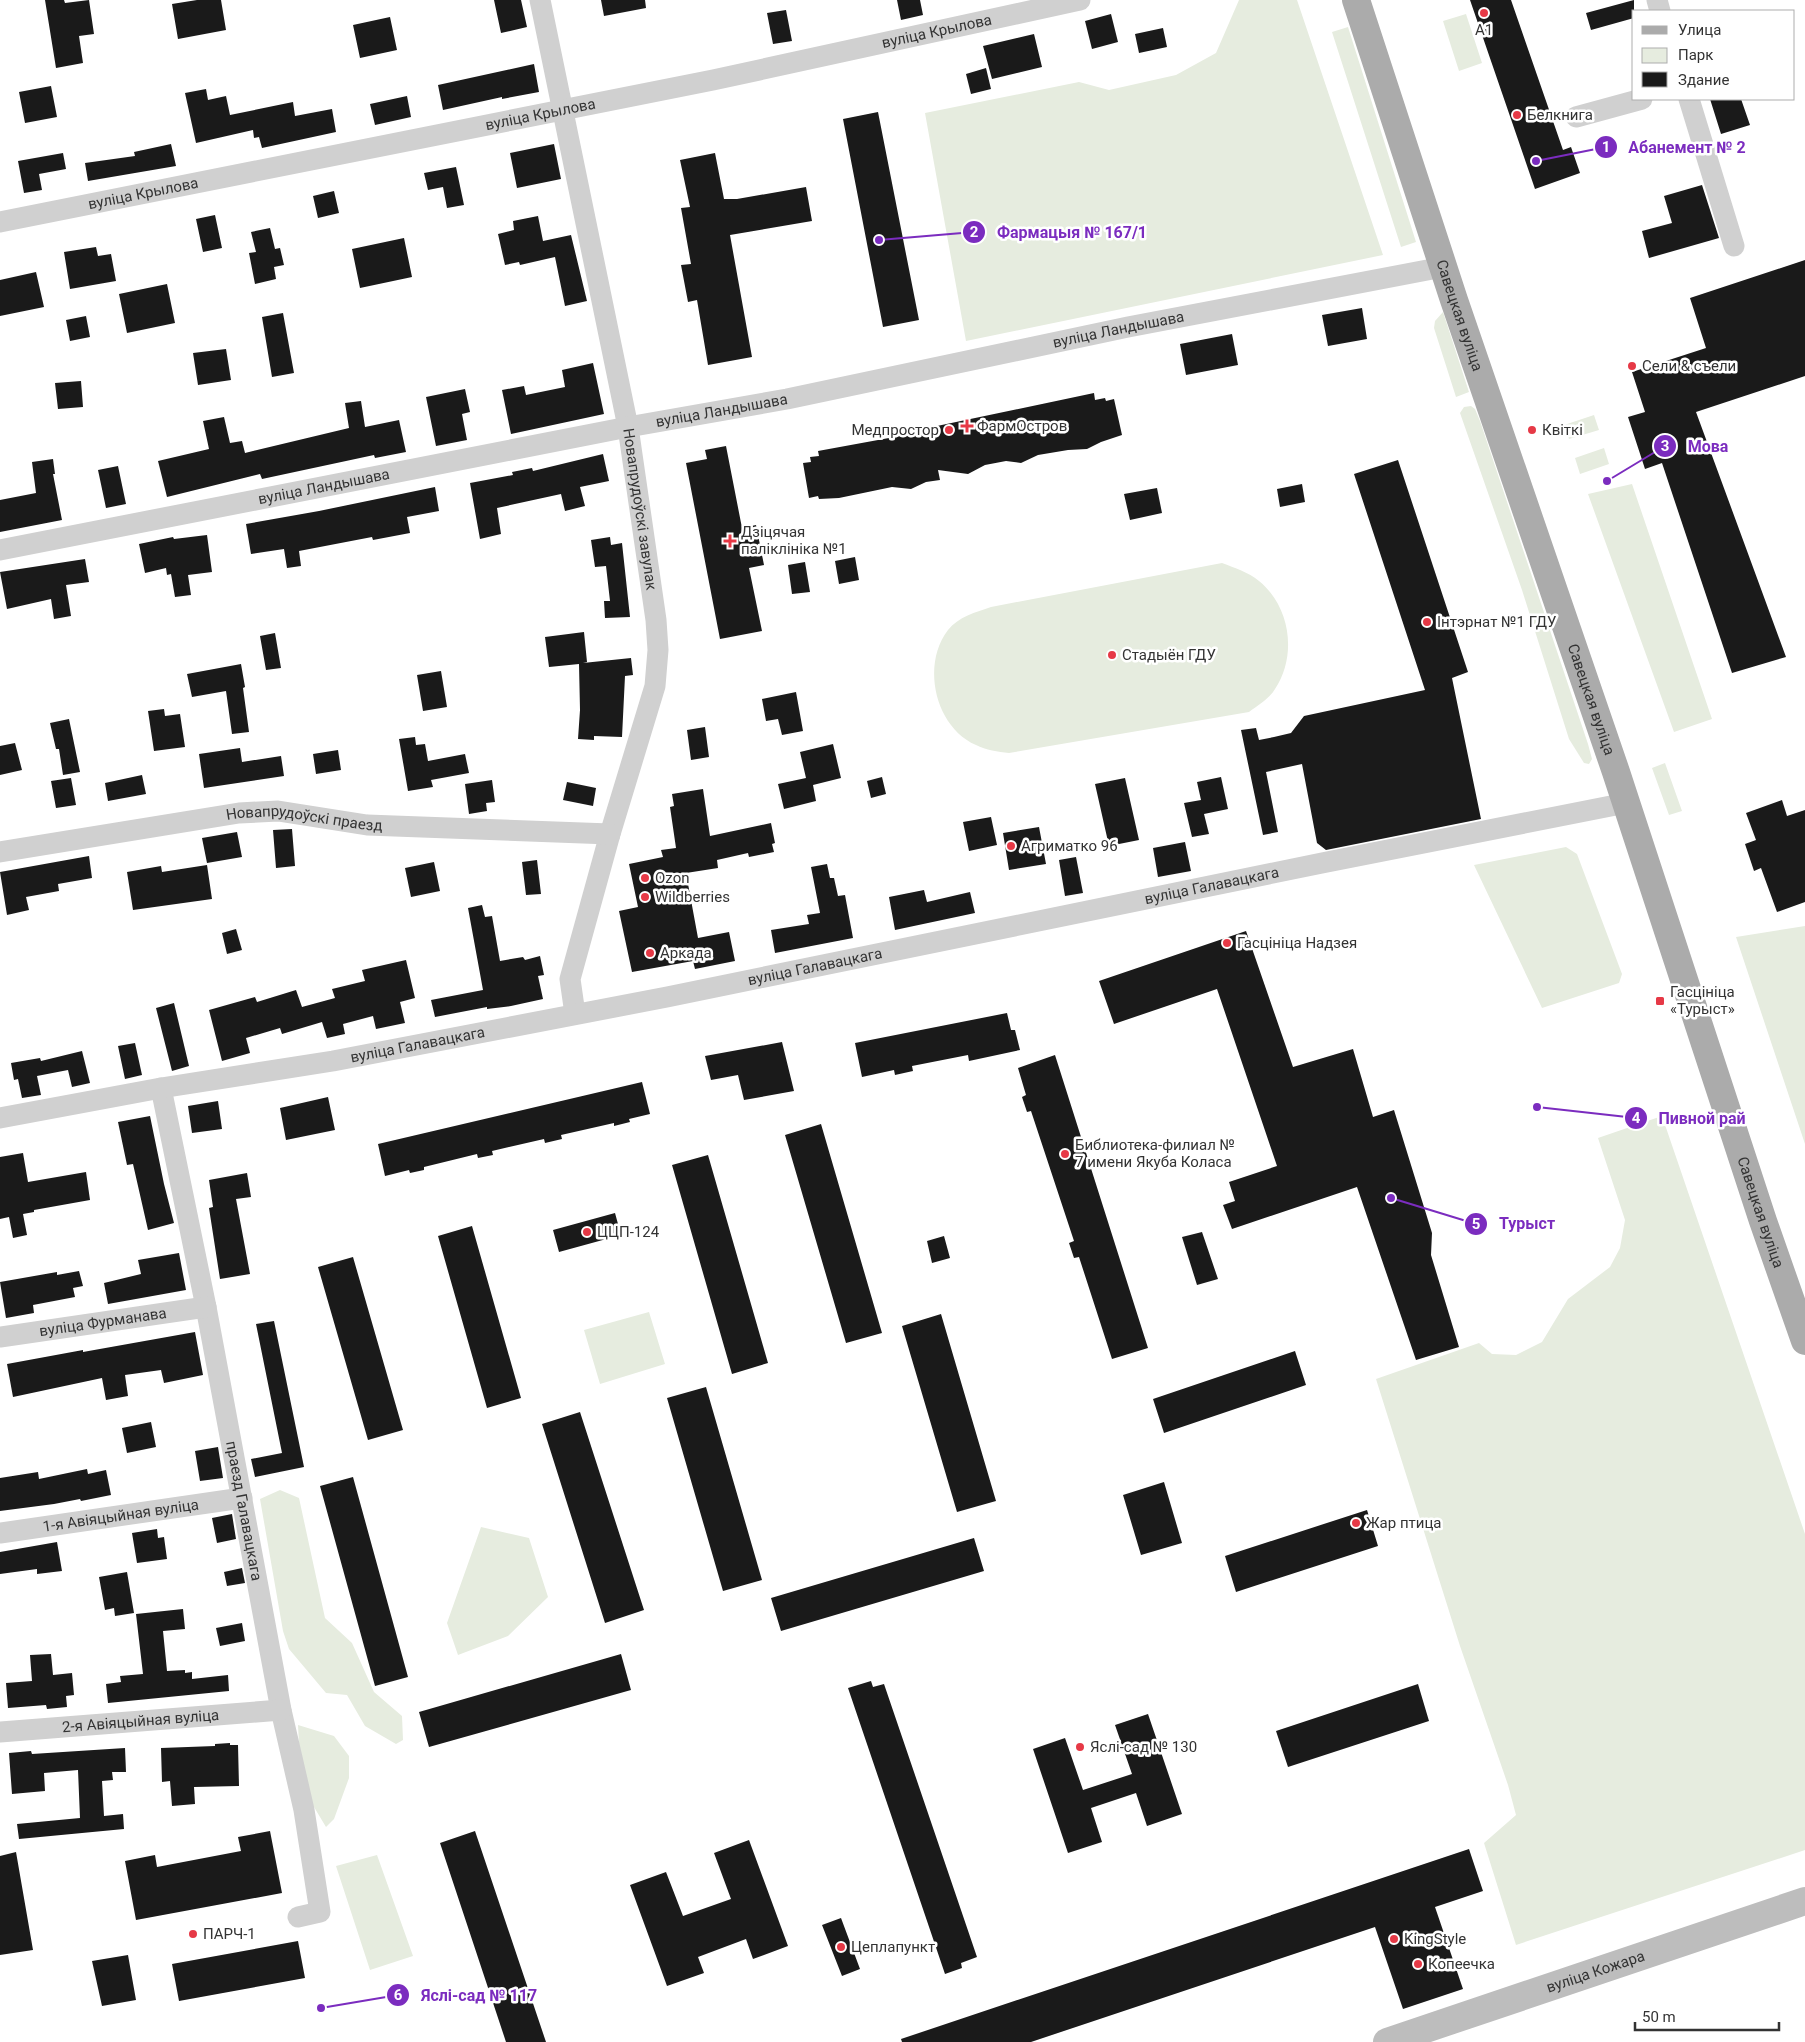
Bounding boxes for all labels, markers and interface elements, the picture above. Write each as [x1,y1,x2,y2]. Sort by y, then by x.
marker: A1 [1478,7,1490,19]
legend [1632,10,1795,100]
street label: вуліца Крылова [880,11,993,52]
place label: A1 [1475,21,1493,39]
text: Улица [1678,21,1721,39]
text: Парк [1678,46,1713,64]
text: Здание [1678,71,1729,89]
street label: вуліца Крылова [484,95,597,134]
place label: Белкнига [1527,106,1593,124]
marker: Белкнига [1511,109,1523,121]
callout: Абанемент № 2 [1594,132,1756,163]
text: 1 [1602,138,1610,156]
text: Абанемент № 2 [1628,138,1746,157]
street label: вуліца Крылова [87,174,200,213]
callout: Фармацыя № 167/1 [962,216,1157,247]
text: 2 [970,223,979,241]
text: Фармацыя № 167/1 [997,223,1147,242]
street label: Савецкая вуліца [1432,257,1487,373]
street label: вуліца Ландышава [1051,308,1186,352]
place label: Сели & съели [1642,357,1736,375]
marker: Сели & съели [1626,360,1638,372]
street label: вуліца Ландышава [654,390,789,431]
place label: ФармОстров [977,417,1067,435]
marker: ФармОстров [961,420,973,432]
place label: Медпростор [852,421,939,439]
place label: Квіткі [1542,421,1583,439]
marker: Медпростор [943,424,955,436]
marker: Квіткі [1526,424,1538,436]
street label: Новапрудоўскі завулак [619,427,661,591]
callout: Мова [1652,431,1738,462]
text: 3 [1661,437,1669,455]
text: Мова [1688,437,1729,456]
street label: вуліца Ландышава [257,465,391,508]
place label: Дзіцячая паліклініка №1 [741,523,847,558]
marker: Дзіцячая паліклініка №1 [723,534,737,548]
place label: Інтэрнат №1 ГДУ [1437,613,1556,631]
marker: Інтэрнат №1 ГДУ [1421,616,1433,628]
street label: Савецкая вуліца [1564,642,1619,757]
place label: Стадыён ГДУ [1122,646,1216,664]
marker: Стадыён ГДУ [1106,649,1118,661]
street label: Новапрудоўскі праезд [225,802,383,835]
place label: Агриматко 96 [1021,837,1118,855]
marker: Агриматко 96 [1005,840,1017,852]
street label: вуліца Галавацкага [1143,863,1281,908]
place label: Ozon [655,869,689,887]
marker: Ozon [639,872,651,884]
place label: Wildberries [655,888,730,906]
marker: Wildberries [639,891,651,903]
place label: Гасцініца Надзея [1237,934,1357,952]
marker: Гасцініца Надзея [1221,937,1233,949]
place label: Аркада [660,944,712,962]
street label: вуліца Галавацкага [746,944,884,989]
marker: Аркада [644,947,656,959]
place label: Гасцініца «Турыст» [1670,983,1735,1018]
marker: Гасцініца «Турыст» [1654,995,1666,1007]
street label: вуліца Галавацкага [349,1023,486,1066]
callout: Пивной рай [1624,1103,1756,1134]
text: 4 [1632,1109,1641,1127]
text: Пивной рай [1658,1109,1746,1128]
place label: Библиотека-филиал № 7 имени Якуба Коласа [1075,1136,1235,1171]
marker: Библиотека-филиал № 7 имени Якуба Коласа [1059,1148,1071,1160]
street label: Савецкая вуліца [1734,1154,1788,1270]
callout: Турыст [1464,1208,1565,1239]
text: Турыст [1499,1214,1555,1233]
text: 5 [1472,1215,1480,1233]
place label: ЦЦП-124 [597,1223,660,1241]
marker: ЦЦП-124 [581,1226,593,1238]
street label: вуліца Фурманава [38,1304,168,1340]
street label: праезд Галавацкага [222,1440,266,1582]
street label: 1-я Авіяцыйная вуліца [41,1495,200,1536]
place label: Жар птица [1366,1514,1442,1532]
marker: Жар птица [1350,1517,1362,1529]
street label: 2-я Авіяцыйная вуліца [61,1706,220,1736]
place label: Яслі-сад № 130 [1090,1738,1197,1756]
marker: Яслі-сад № 130 [1074,1741,1086,1753]
place label: ПАРЧ-1 [203,1925,256,1943]
marker: ПАРЧ-1 [187,1928,199,1940]
place label: KingStyle [1404,1930,1466,1948]
marker: KingStyle [1388,1933,1400,1945]
place label: Цеплапункт [851,1938,935,1956]
marker: Цеплапункт [835,1941,847,1953]
street label: вуліца Кожара [1544,1947,1647,1997]
place label: Копеечка [1428,1955,1495,1973]
marker: Копеечка [1412,1958,1424,1970]
callout: Яслі-сад № 117 [386,1980,547,2011]
text: 6 [394,1986,403,2004]
text: Яслі-сад № 117 [420,1986,537,2005]
scale bar [1635,2000,1779,2032]
text: 50 m [1642,2008,1676,2026]

